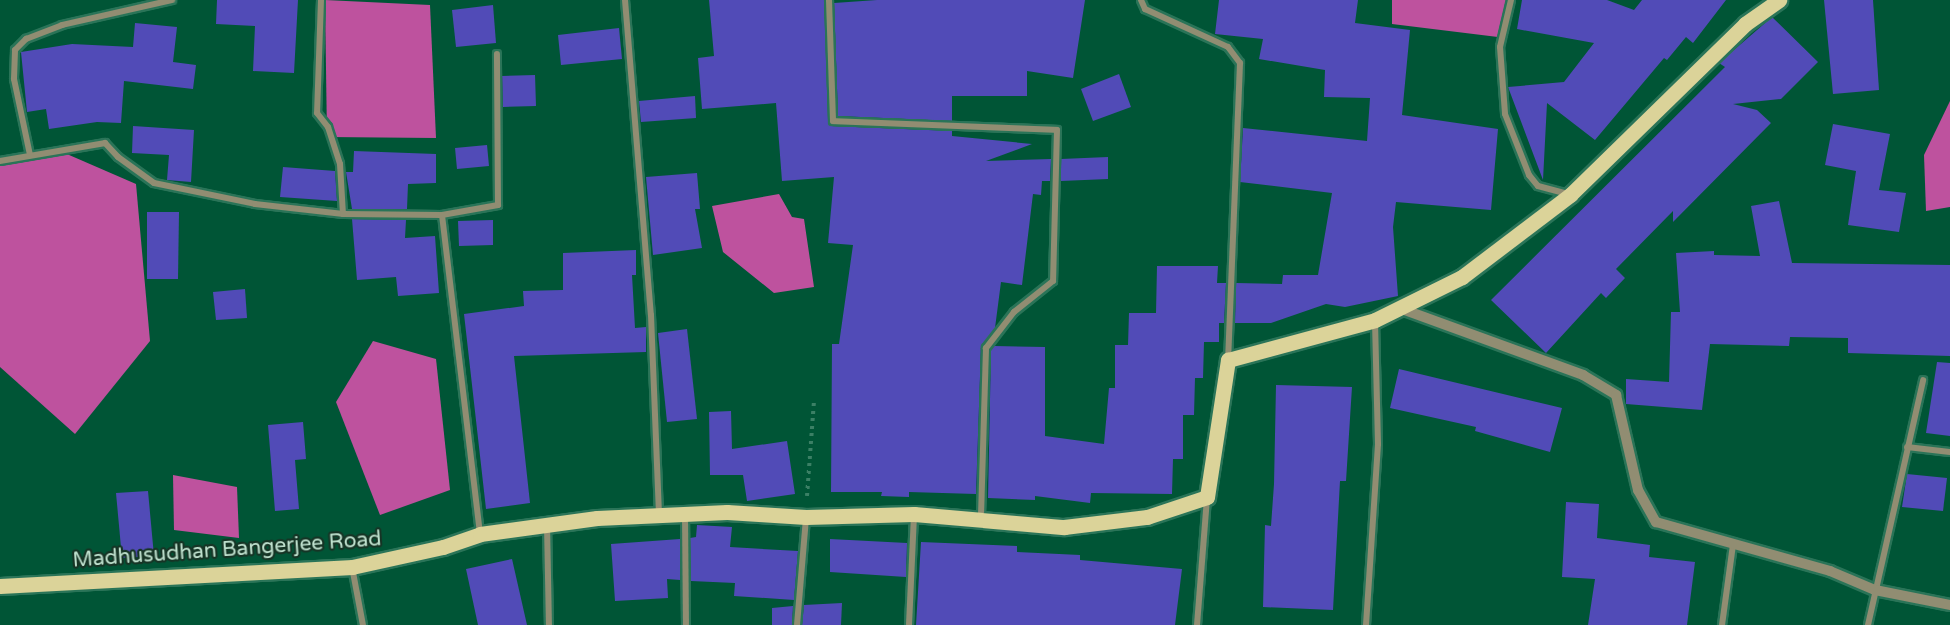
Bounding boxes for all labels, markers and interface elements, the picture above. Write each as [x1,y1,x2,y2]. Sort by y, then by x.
street label: Madhusudhan Bangerjee Road [72,527,382,573]

